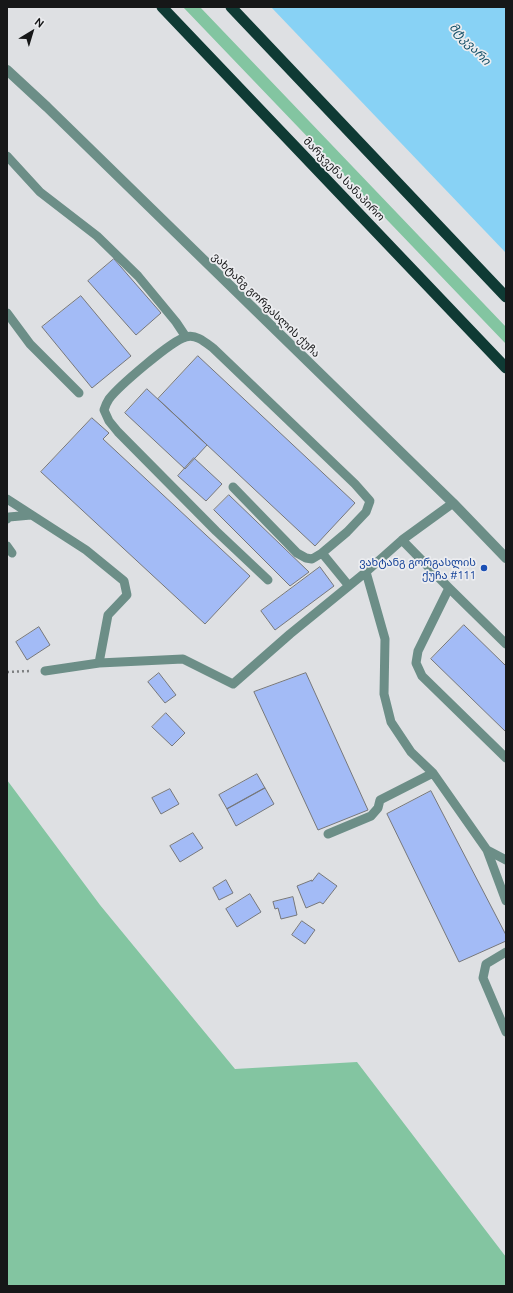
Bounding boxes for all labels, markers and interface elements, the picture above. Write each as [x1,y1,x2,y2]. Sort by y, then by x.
north arrow [12,12,52,52]
text: N [32,15,46,30]
water label: მტკვარი [446,20,494,68]
street label: მარჯვენა სანაპირო [301,134,387,224]
street label: ვახტანგ გორგასლის ქუჩა [209,250,323,360]
place label: ვახტანგ გორგასლის ქუჩა #111 [359,555,476,581]
marker: ვახტანგ გორგასლის ქუჩა #111 [479,563,489,573]

